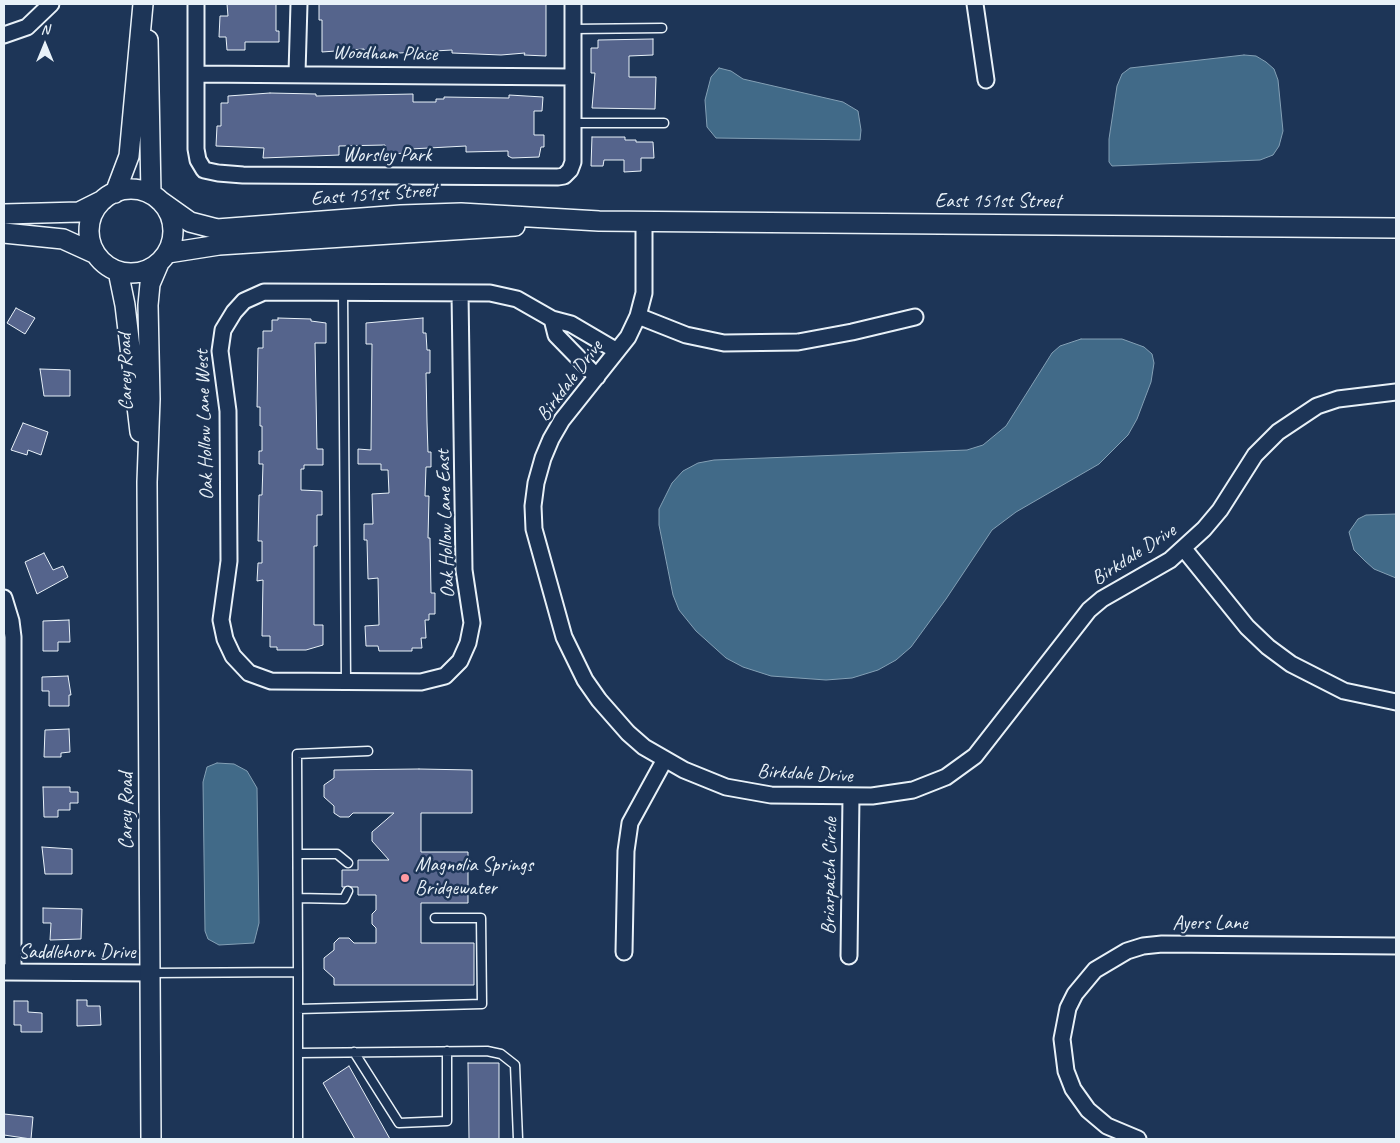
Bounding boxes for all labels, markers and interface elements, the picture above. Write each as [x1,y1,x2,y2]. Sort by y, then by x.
north arrow [20,20,70,70]
text: N [41,21,49,38]
street label: Woodham Place [332,41,438,67]
street label: Worsley Park [343,144,431,168]
street label: East 151st Street [310,179,438,211]
street label: East 151st Street [935,190,1061,214]
street label: Carey Road [113,333,139,411]
street label: Birkdale Drive [532,336,608,426]
street label: Oak Hollow Lane West [190,349,220,501]
street label: Oak Hollow Lane East [431,449,461,599]
street label: Birkdale Drive [1087,519,1181,591]
street label: Birkdale Drive [757,760,853,788]
street label: Carey Road [115,772,139,850]
street label: Briarpatch Circle [817,817,843,935]
place label: Magnolia Springs Bridgewater [415,854,533,901]
marker: Magnolia Springs Bridgewater [399,872,411,884]
street label: Ayers Lane [1173,912,1247,936]
street label: Saddlehorn Drive [18,941,136,965]

